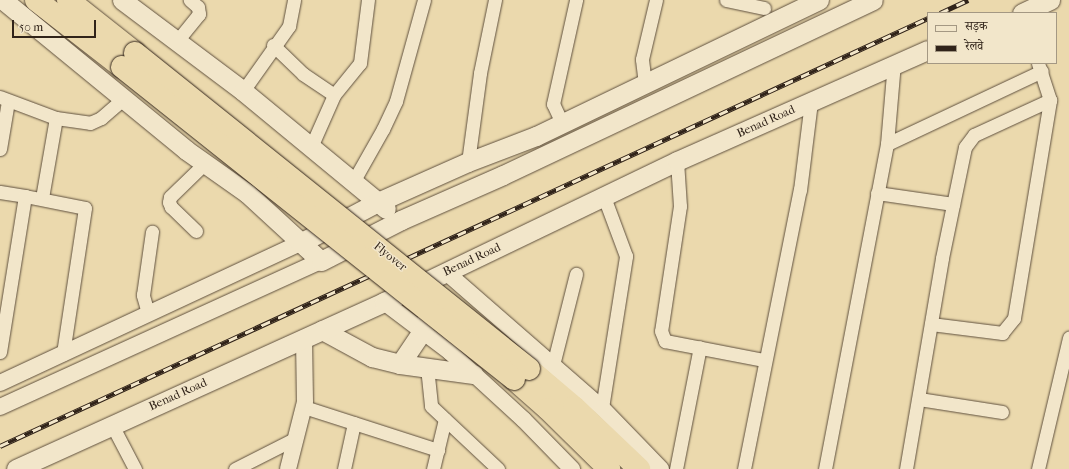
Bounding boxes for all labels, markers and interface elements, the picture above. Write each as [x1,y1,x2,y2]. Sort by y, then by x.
scale bar [14,12,98,38]
legend [927,12,1057,64]
text: सड़क [965,19,988,33]
text: 50 m [19,20,43,34]
text: रेलवे [965,39,983,53]
street label: Benad Road [735,103,797,141]
street label: Flyover [371,239,409,275]
street label: Benad Road [441,240,503,280]
street label: Benad Road [147,376,209,414]

